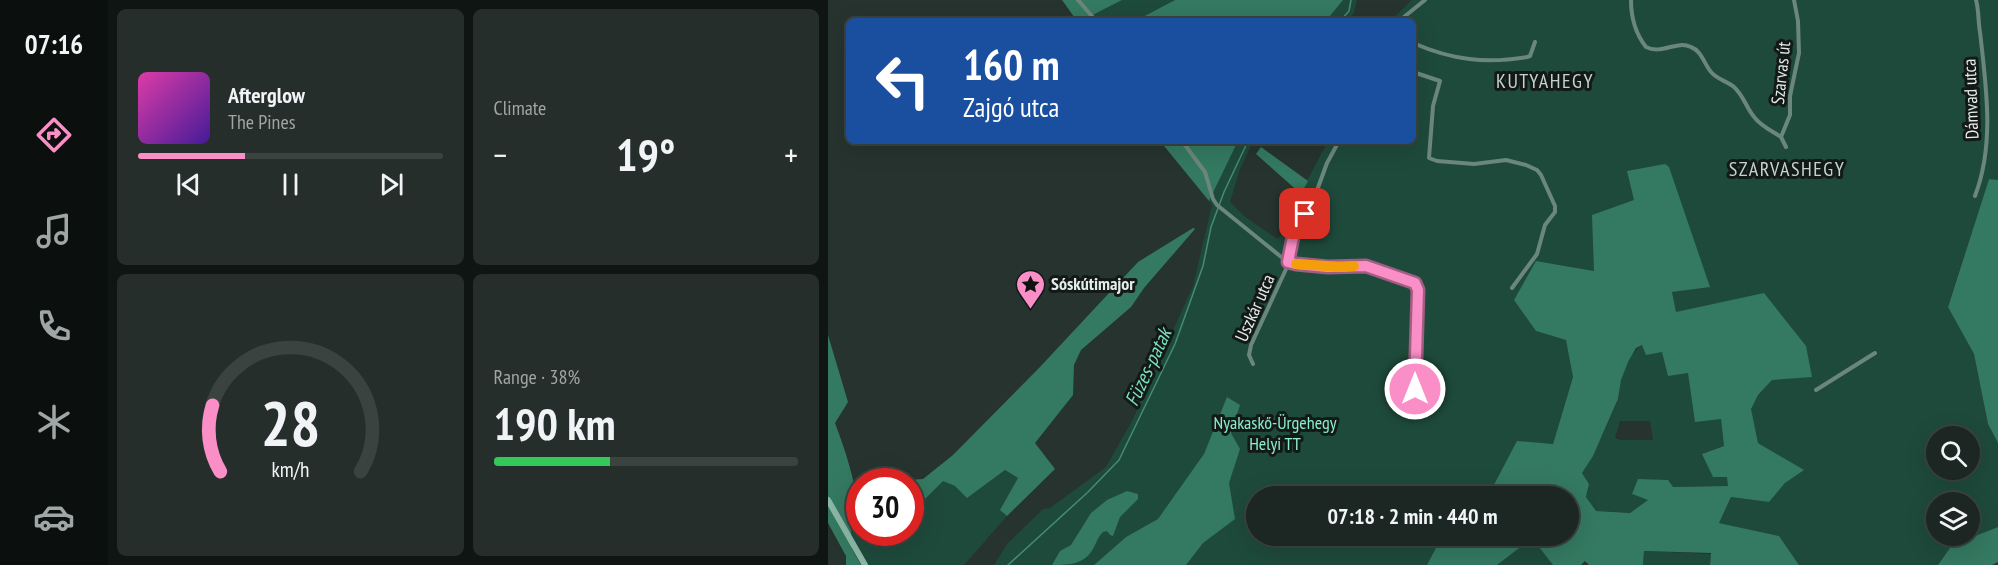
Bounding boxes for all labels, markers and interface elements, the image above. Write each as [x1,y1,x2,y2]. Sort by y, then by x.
text: 07:16 [25,27,83,61]
text: 160 m [963,37,1060,92]
street label: Szarvas út [1766,40,1795,106]
icon: left [864,42,942,120]
street label: Dámvad utca [1958,58,1983,140]
district label: KUTYAHEGY [1496,68,1594,94]
text: Afterglow [228,81,305,109]
text: Zajgó utca [963,90,1059,124]
text: Climate [494,95,546,121]
text: The Pines [228,109,295,135]
icon: directions [33,114,75,156]
text: 19° [616,125,675,183]
text: − [494,133,507,176]
text: + [784,133,798,176]
district label: SZARVASHEGY [1729,156,1845,182]
icon: previous [172,168,205,201]
icon: pause [274,168,307,201]
icon: next [375,168,408,201]
pin [1279,188,1330,239]
icon: arrive [1288,197,1321,230]
icon: music [33,210,75,252]
place icon: Sóskútimajor [1014,268,1046,310]
street label: Uszkár utca [1230,271,1280,345]
place label: Sóskútimajor [1051,272,1135,295]
icon: phone [33,305,75,347]
water label: Füzes-patak [1119,322,1178,410]
position arrow [1383,357,1447,421]
text: Range · 38% [494,364,580,390]
text: 28 [260,382,320,463]
text: 190 km [494,394,616,452]
icon: climate [33,401,75,443]
park label: Nyakaskő-Ürgehegy Helyi TT [1213,411,1337,455]
map controls [1926,426,1980,546]
button: search [1926,426,1980,480]
text: km/h [271,455,309,483]
speed limit sign: 30 [846,468,924,546]
button: layers [1926,492,1980,546]
icon: car [33,496,75,538]
text: 07:18 · 2 min · 440 m [1327,502,1498,530]

